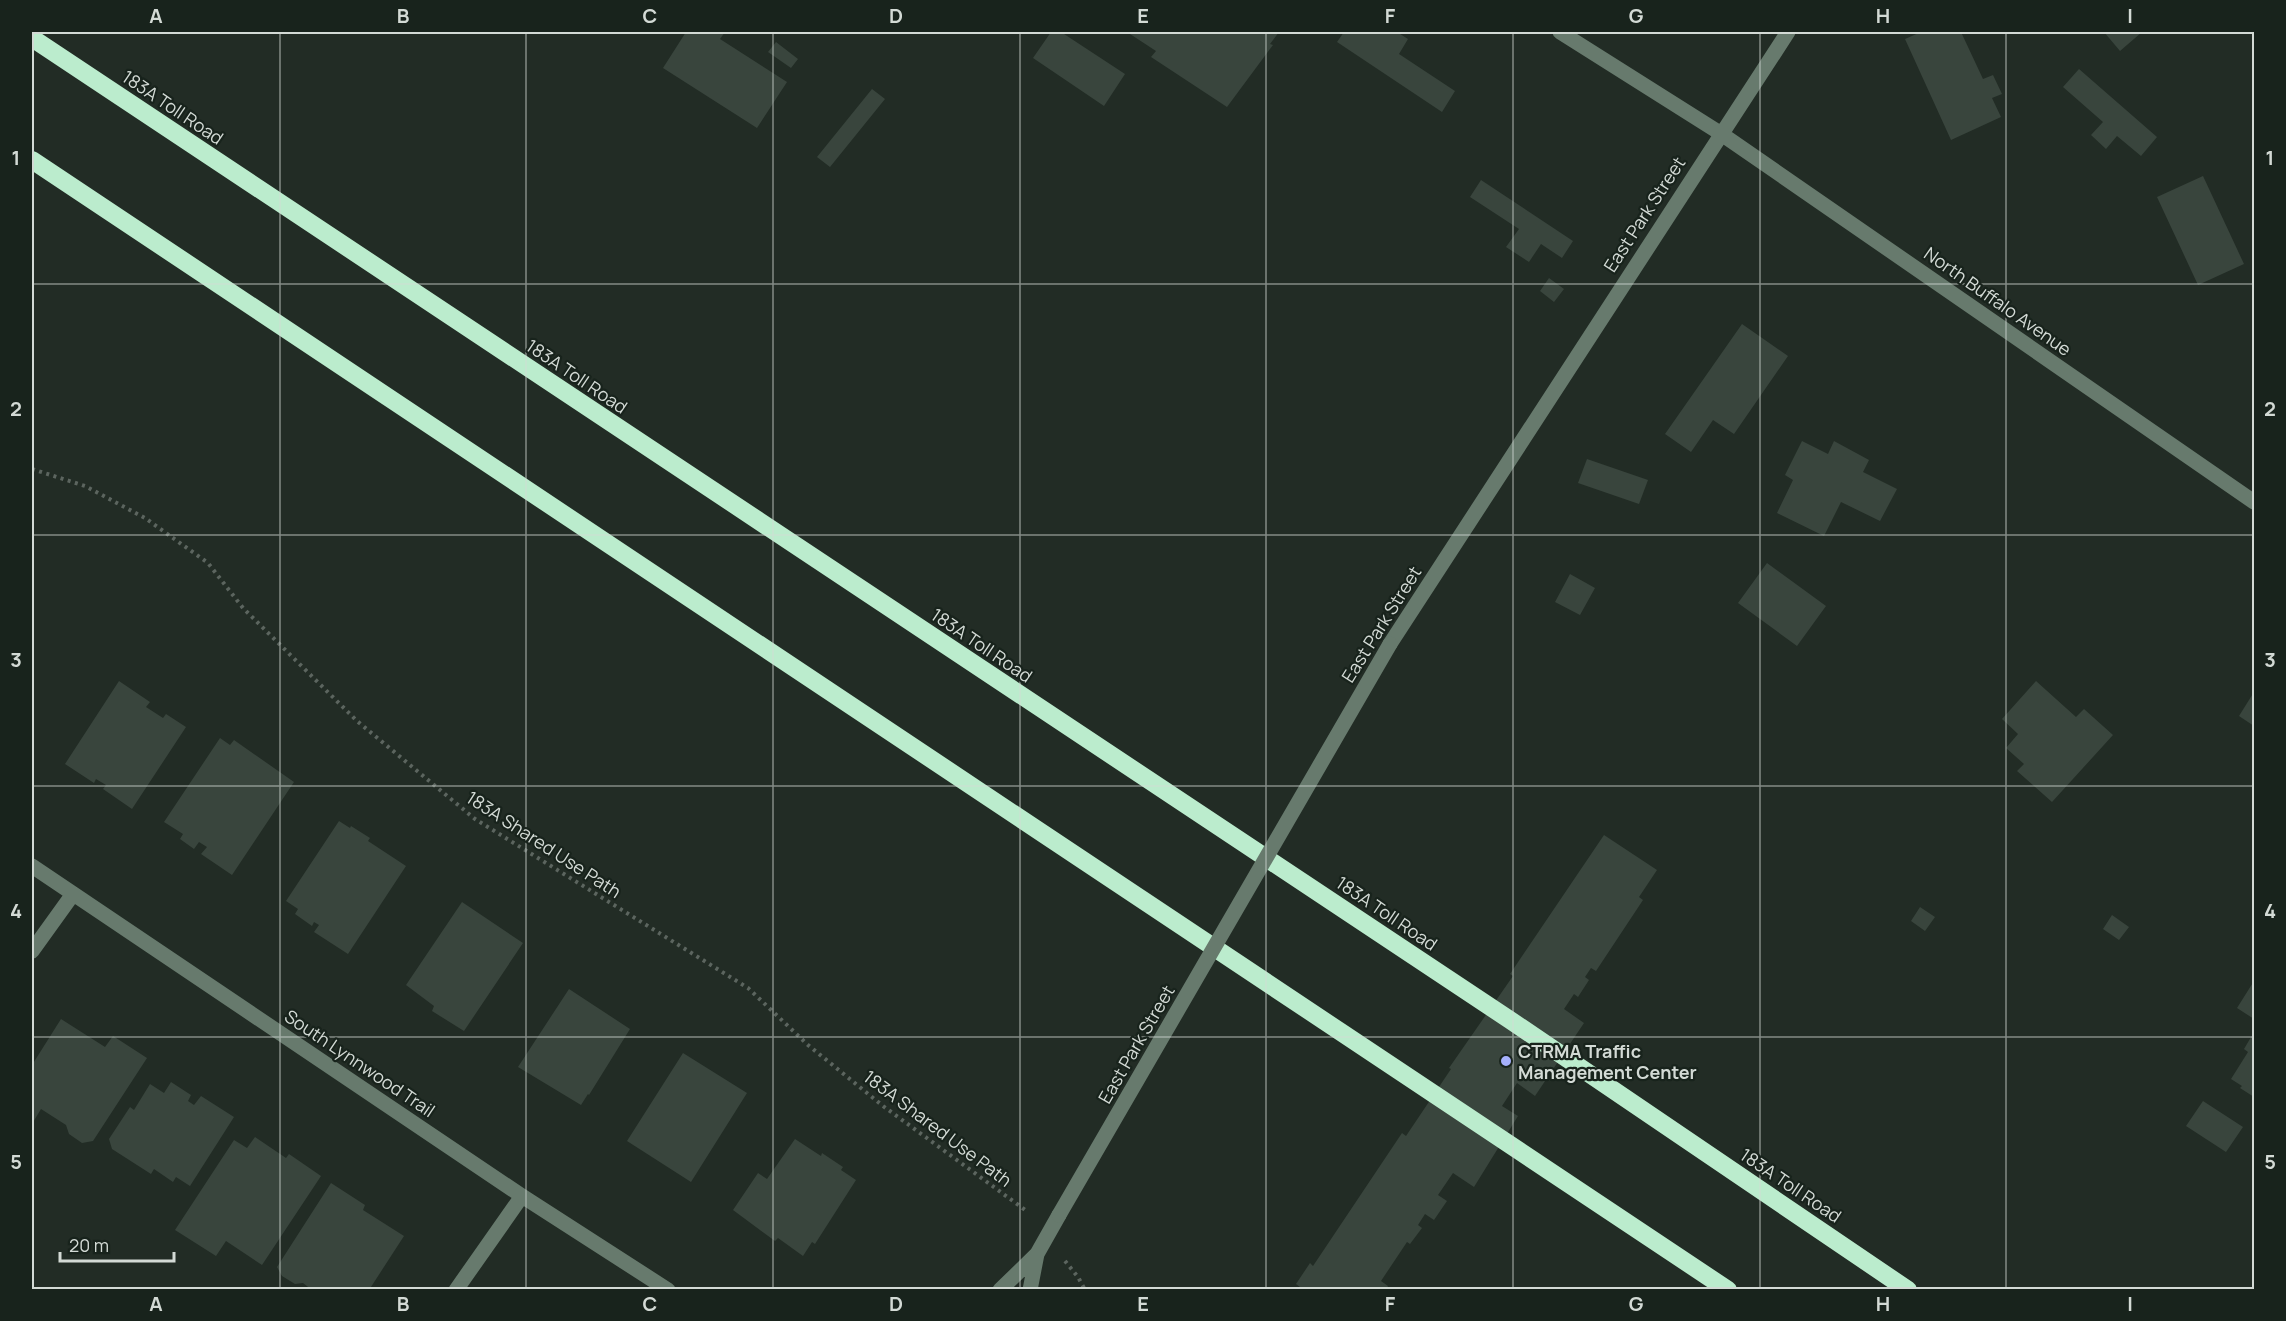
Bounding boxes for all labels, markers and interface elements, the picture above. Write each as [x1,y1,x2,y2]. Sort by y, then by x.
text: A [149,2,163,29]
text: B [397,2,410,29]
text: C [643,2,657,29]
text: D [889,2,903,29]
text: E [1137,2,1149,29]
text: F [1385,2,1396,29]
text: G [1629,2,1644,29]
text: H [1876,2,1890,29]
text: I [2127,2,2133,29]
street label: 183A Toll Road [118,64,228,150]
text: 1 [12,144,20,171]
text: 1 [2266,144,2274,171]
street label: East Park Street [1598,152,1690,276]
street label: North Buffalo Avenue [1920,241,2076,361]
street label: 183A Toll Road [522,333,632,419]
text: 2 [10,395,22,422]
text: 2 [2264,395,2276,422]
street label: East Park Street [1336,561,1426,687]
street label: 183A Toll Road [927,602,1037,688]
text: 3 [10,646,22,673]
text: 3 [2264,646,2276,673]
street label: 183A Shared Use Path [462,785,626,903]
street label: 183A Toll Road [1332,870,1442,956]
text: 4 [10,897,22,924]
text: 4 [2264,897,2276,924]
street label: East Park Street [1092,980,1180,1108]
street label: South Lynnwood Trail [280,1004,440,1122]
place label: CTRMA Traffic Management Center [1518,1039,1697,1084]
marker: CTRMA Traffic Management Center [1499,1054,1513,1068]
street label: 183A Shared Use Path [859,1064,1017,1192]
street label: 183A Toll Road [1736,1142,1846,1228]
text: 5 [10,1148,22,1175]
text: 5 [2264,1148,2276,1175]
scale bar [60,1225,174,1263]
text: 20 m [69,1233,109,1257]
text: A [149,1290,163,1317]
text: B [397,1290,410,1317]
text: C [643,1290,657,1317]
text: D [889,1290,903,1317]
text: E [1137,1290,1149,1317]
text: F [1385,1290,1396,1317]
text: G [1629,1290,1644,1317]
text: H [1876,1290,1890,1317]
text: I [2127,1290,2133,1317]

